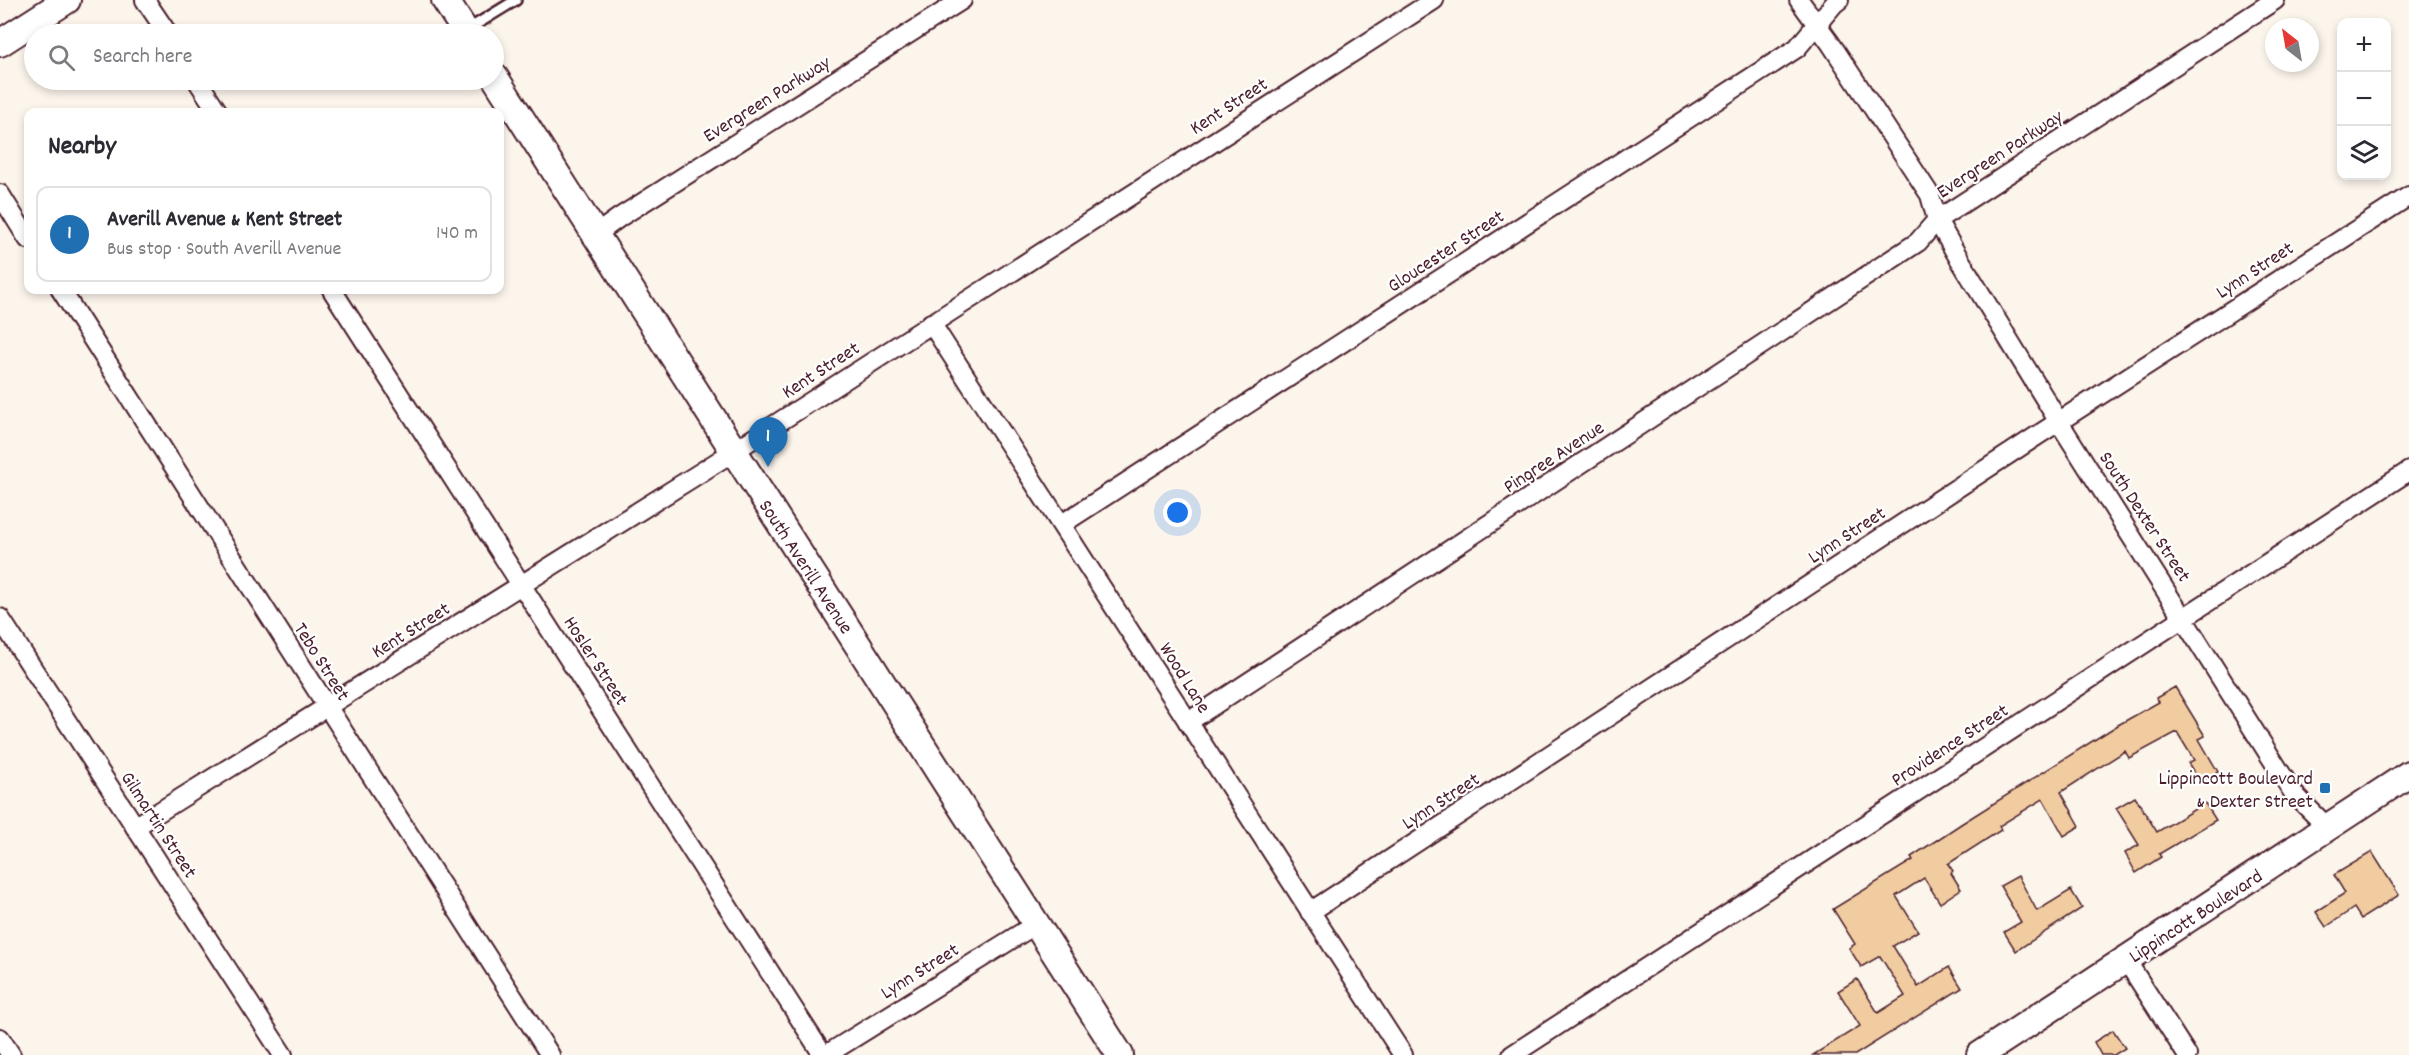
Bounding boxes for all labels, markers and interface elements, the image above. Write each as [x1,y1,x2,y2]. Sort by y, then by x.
north arrow [2265,18,2319,72]
map controls [2337,18,2391,180]
button: + [2337,18,2391,72]
search box [24,24,504,90]
icon: search [45,41,78,74]
text: Search here [93,42,192,73]
street label: Evergreen Parkway [698,50,838,151]
street label: Kent Street [1185,72,1274,143]
button: − [2337,72,2391,126]
street label: Evergreen Parkway [1932,104,2070,207]
button: layers [2337,126,2391,180]
text: Nearby [48,129,116,166]
street label: Gloucester Street [1383,204,1511,301]
text: Averill Avenue & Kent Street [107,205,342,236]
text: 1 [67,220,72,248]
text: 140 m [436,220,478,248]
text: Bus stop · South Averill Avenue [107,236,341,264]
street label: Lynn Street [2211,236,2300,307]
street label: Kent Street [777,336,866,407]
street label: Pingree Avenue [1499,415,1611,502]
pin: 1 [748,418,788,467]
street label: South Dexter Street [2091,447,2196,588]
street label: South Averill Avenue [750,495,859,641]
your location [1163,498,1192,527]
street label: Lynn Street [1803,501,1892,572]
street label: Kent Street [367,596,456,667]
street label: Hosler Street [555,611,634,712]
street label: Tebo Street [285,618,356,707]
street label: Wood Lane [1151,638,1216,720]
street label: Providence Street [1886,698,2015,795]
place label: Lippincott Boulevard & Dexter Street [2158,766,2313,817]
street label: Gilmartin Street [112,767,203,885]
street label: Lynn Street [1397,767,1486,838]
marker: Lippincott Boulevard & Dexter Street [2318,781,2332,795]
street label: Lippincott Boulevard [2124,864,2269,971]
street label: Lynn Street [876,937,965,1008]

